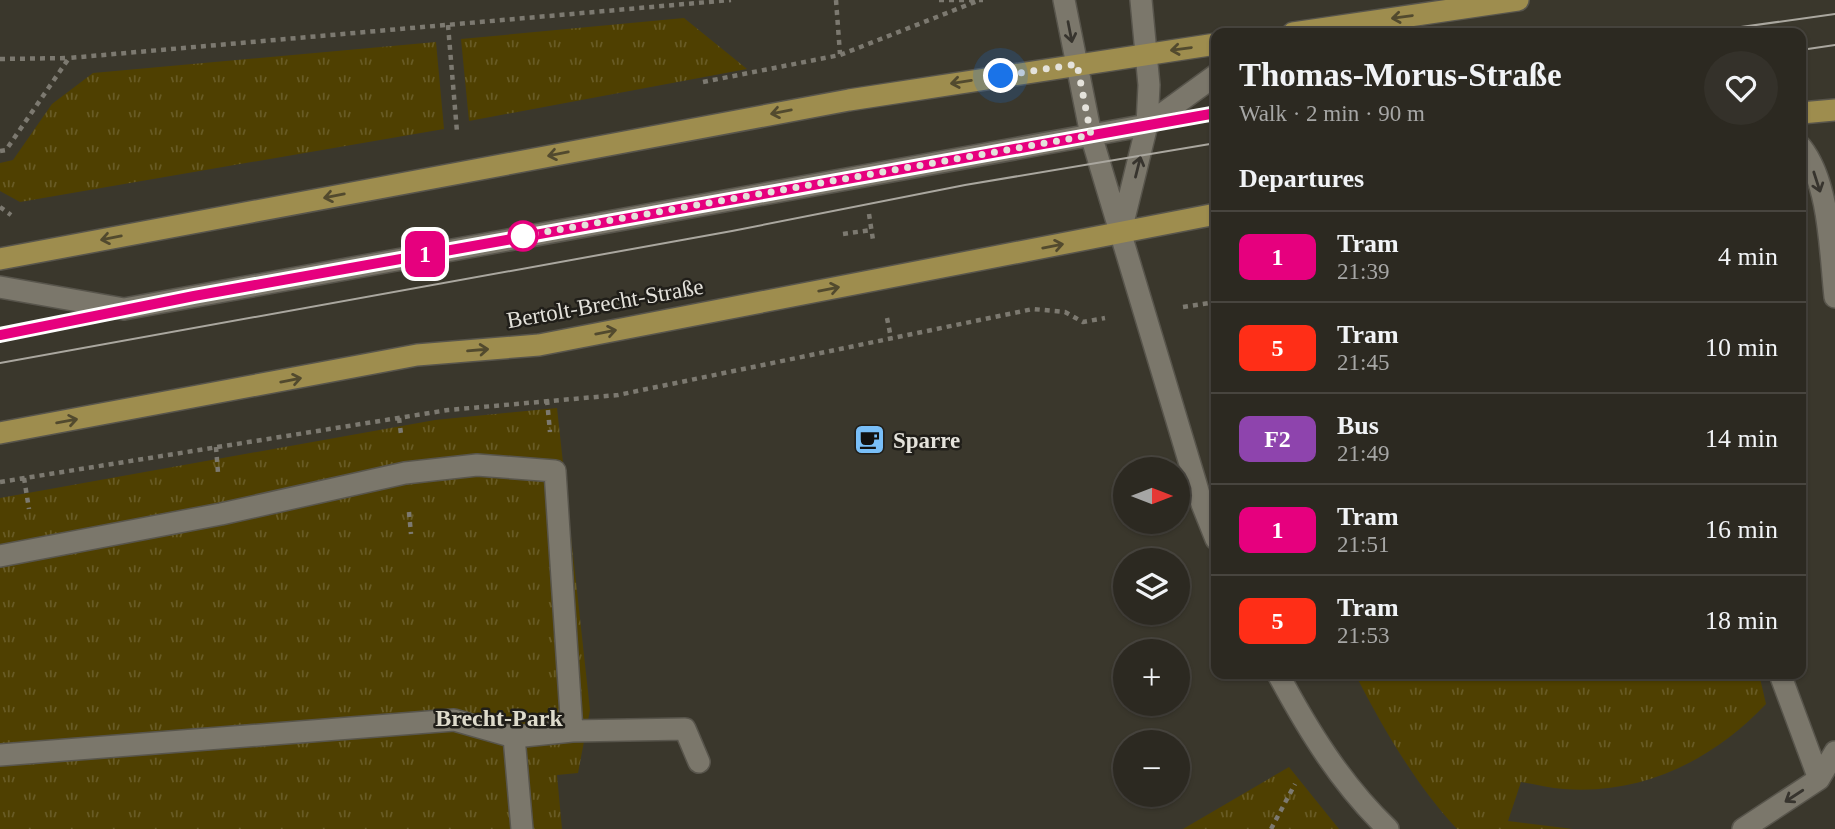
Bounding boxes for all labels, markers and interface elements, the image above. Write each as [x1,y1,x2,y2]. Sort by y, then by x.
one-way arrow [1391,11,1414,24]
one-way arrow [1064,20,1078,43]
one-way arrow [1170,43,1193,56]
button: heart [1704,51,1778,125]
text: Thomas-Morus-Straße [1239,57,1562,93]
your location [983,58,1018,93]
one-way arrow [950,76,973,89]
text: Walk · 2 min · 90 m [1239,101,1425,126]
one-way arrow [771,106,793,120]
one-way arrow [547,148,570,162]
one-way arrow [1132,156,1145,179]
text: Departures [1239,164,1364,193]
one-way arrow [1812,171,1824,193]
one-way arrow [323,190,346,203]
unlabelled marker [508,221,538,251]
text: Tram [1337,229,1399,258]
line badge: 1 [402,231,448,277]
one-way arrow [100,232,123,245]
one-way arrow [1041,239,1064,253]
text: 1 [419,241,431,267]
text: 4 min [1718,242,1778,271]
text: 1 [1272,244,1284,270]
text: 21:39 [1337,259,1389,284]
street label: Bertolt-Brecht-Straße [505,274,705,333]
one-way arrow [817,281,840,295]
text: Tram [1337,320,1399,349]
one-way arrow [594,324,617,338]
text: 10 min [1705,333,1778,362]
text: 5 [1272,335,1284,361]
one-way arrow [466,343,488,356]
text: 21:45 [1337,350,1389,375]
one-way arrow [279,372,302,386]
text: Bus [1337,411,1379,440]
one-way arrow [55,414,78,427]
cafe icon: Sparre [853,423,887,457]
text: 14 min [1705,424,1778,453]
text: F2 [1264,426,1291,452]
place label: Sparre [893,428,960,453]
text: 21:49 [1337,441,1389,466]
north arrow [1113,457,1190,534]
map controls [1113,457,1190,807]
text: Tram [1337,502,1399,531]
text: 16 min [1705,515,1778,544]
text: 1 [1272,517,1284,543]
text: 21:51 [1337,532,1389,557]
button: layers [1113,548,1190,625]
text: Tram [1337,593,1399,622]
text: 18 min [1705,606,1778,635]
text: 5 [1272,608,1284,634]
text: 21:53 [1337,623,1389,648]
button: + [1113,639,1190,716]
district label: Brecht-Park [435,705,563,731]
button: − [1113,730,1190,807]
one-way arrow [1785,788,1804,803]

